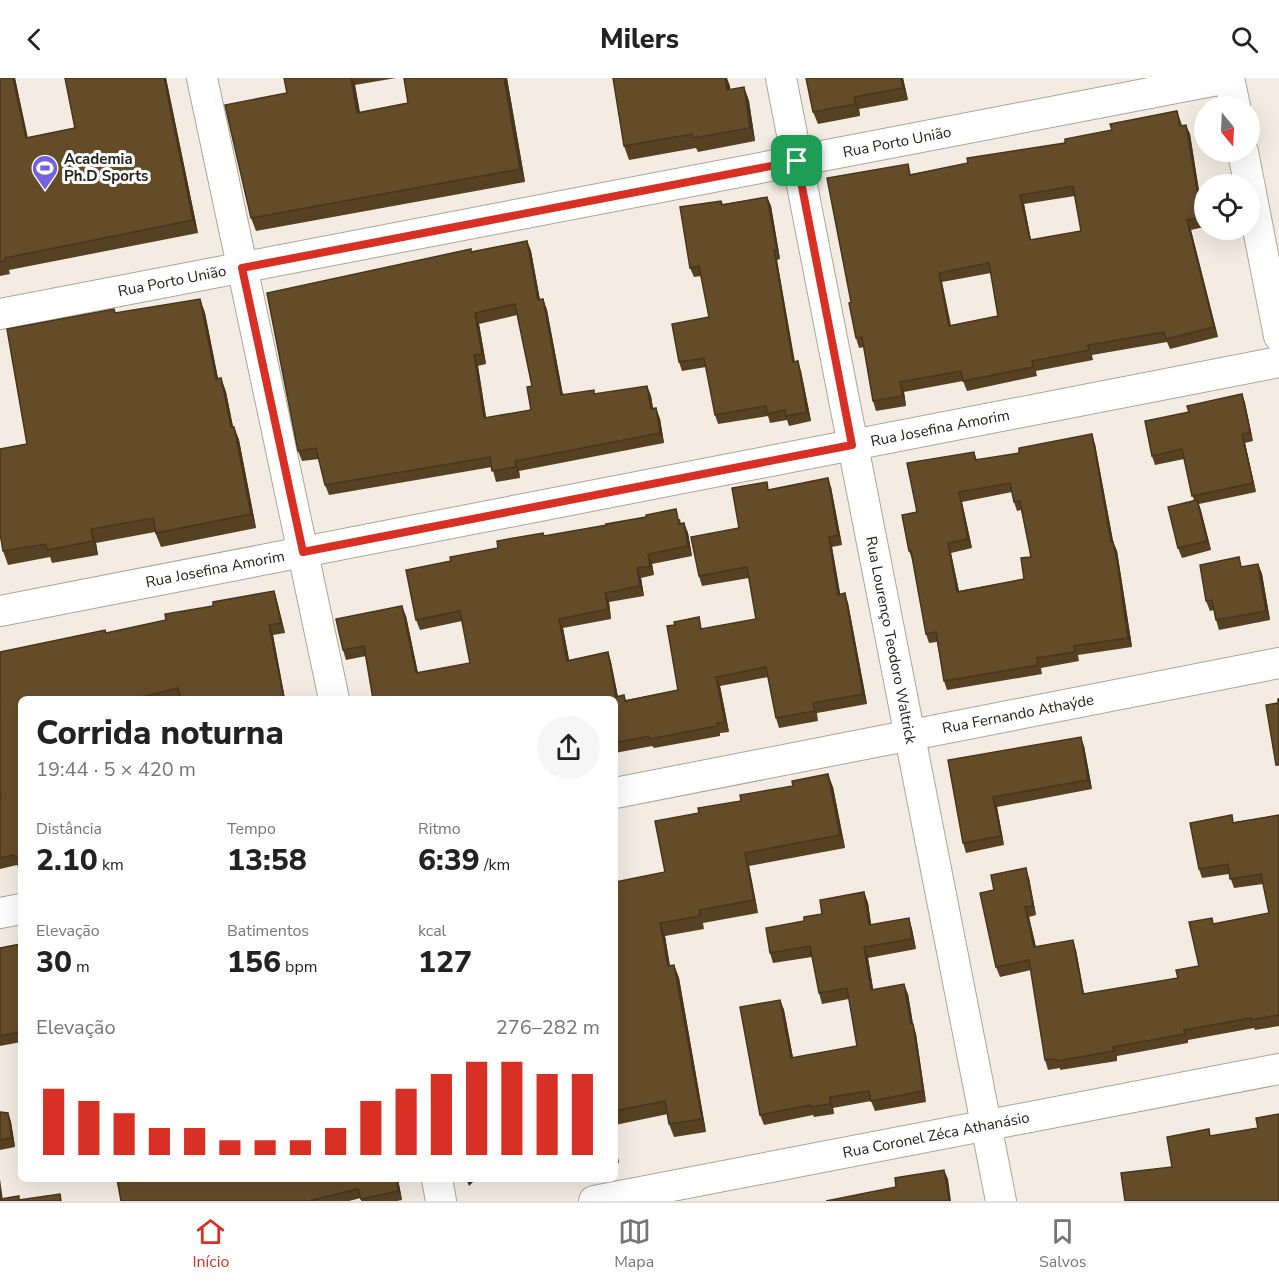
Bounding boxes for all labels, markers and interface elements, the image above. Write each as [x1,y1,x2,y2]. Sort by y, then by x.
text: Milers [600,21,679,58]
icon: back [18,23,51,56]
icon: search [1228,23,1261,56]
north arrow [1194,96,1260,162]
map controls [1194,96,1260,240]
street label: Rua Porto União [841,122,953,162]
pin [771,135,822,186]
icon: arrive [780,144,813,177]
place label: Academia Ph.D Sports [64,149,148,186]
sports icon: Academia Ph.D Sports [30,153,60,191]
button: locate [1194,174,1260,240]
street label: Rua Porto União [116,261,228,301]
street label: Rua Josefina Amorim [869,405,1011,451]
street label: Rua Lourenço Teodoro Waltrick [861,534,921,746]
street label: Rua Josefina Amorim [144,546,286,592]
street label: Rua Fernando Athaýde [940,689,1096,739]
text: Corrida noturna [36,711,284,756]
button: share [537,716,600,779]
text: 19:44 · 5 × 420 m [36,756,196,783]
text: Distância [36,818,102,840]
text: Tempo [227,818,276,840]
text: Ritmo [418,818,461,840]
text: 2.10 [36,840,98,881]
text: 13:58 [227,840,307,881]
text: 6:39 [418,840,480,881]
text: km [98,854,124,876]
text: /km [480,854,510,876]
text: Elevação [36,920,100,942]
text: Batimentos [227,920,309,942]
text: kcal [418,920,446,942]
text: 30 [36,942,72,983]
text: 156 [227,942,281,983]
text: 127 [418,942,472,983]
text: m [72,956,90,978]
text: bpm [281,956,317,978]
text: Elevação [36,1014,116,1041]
text: 276–282 m [496,1014,600,1041]
street label: Rua Coronel Zéca Athanásio [841,1107,1031,1163]
tab: Início [192,1215,229,1273]
tab: Mapa [614,1215,654,1273]
tab: Salvos [1039,1215,1087,1273]

